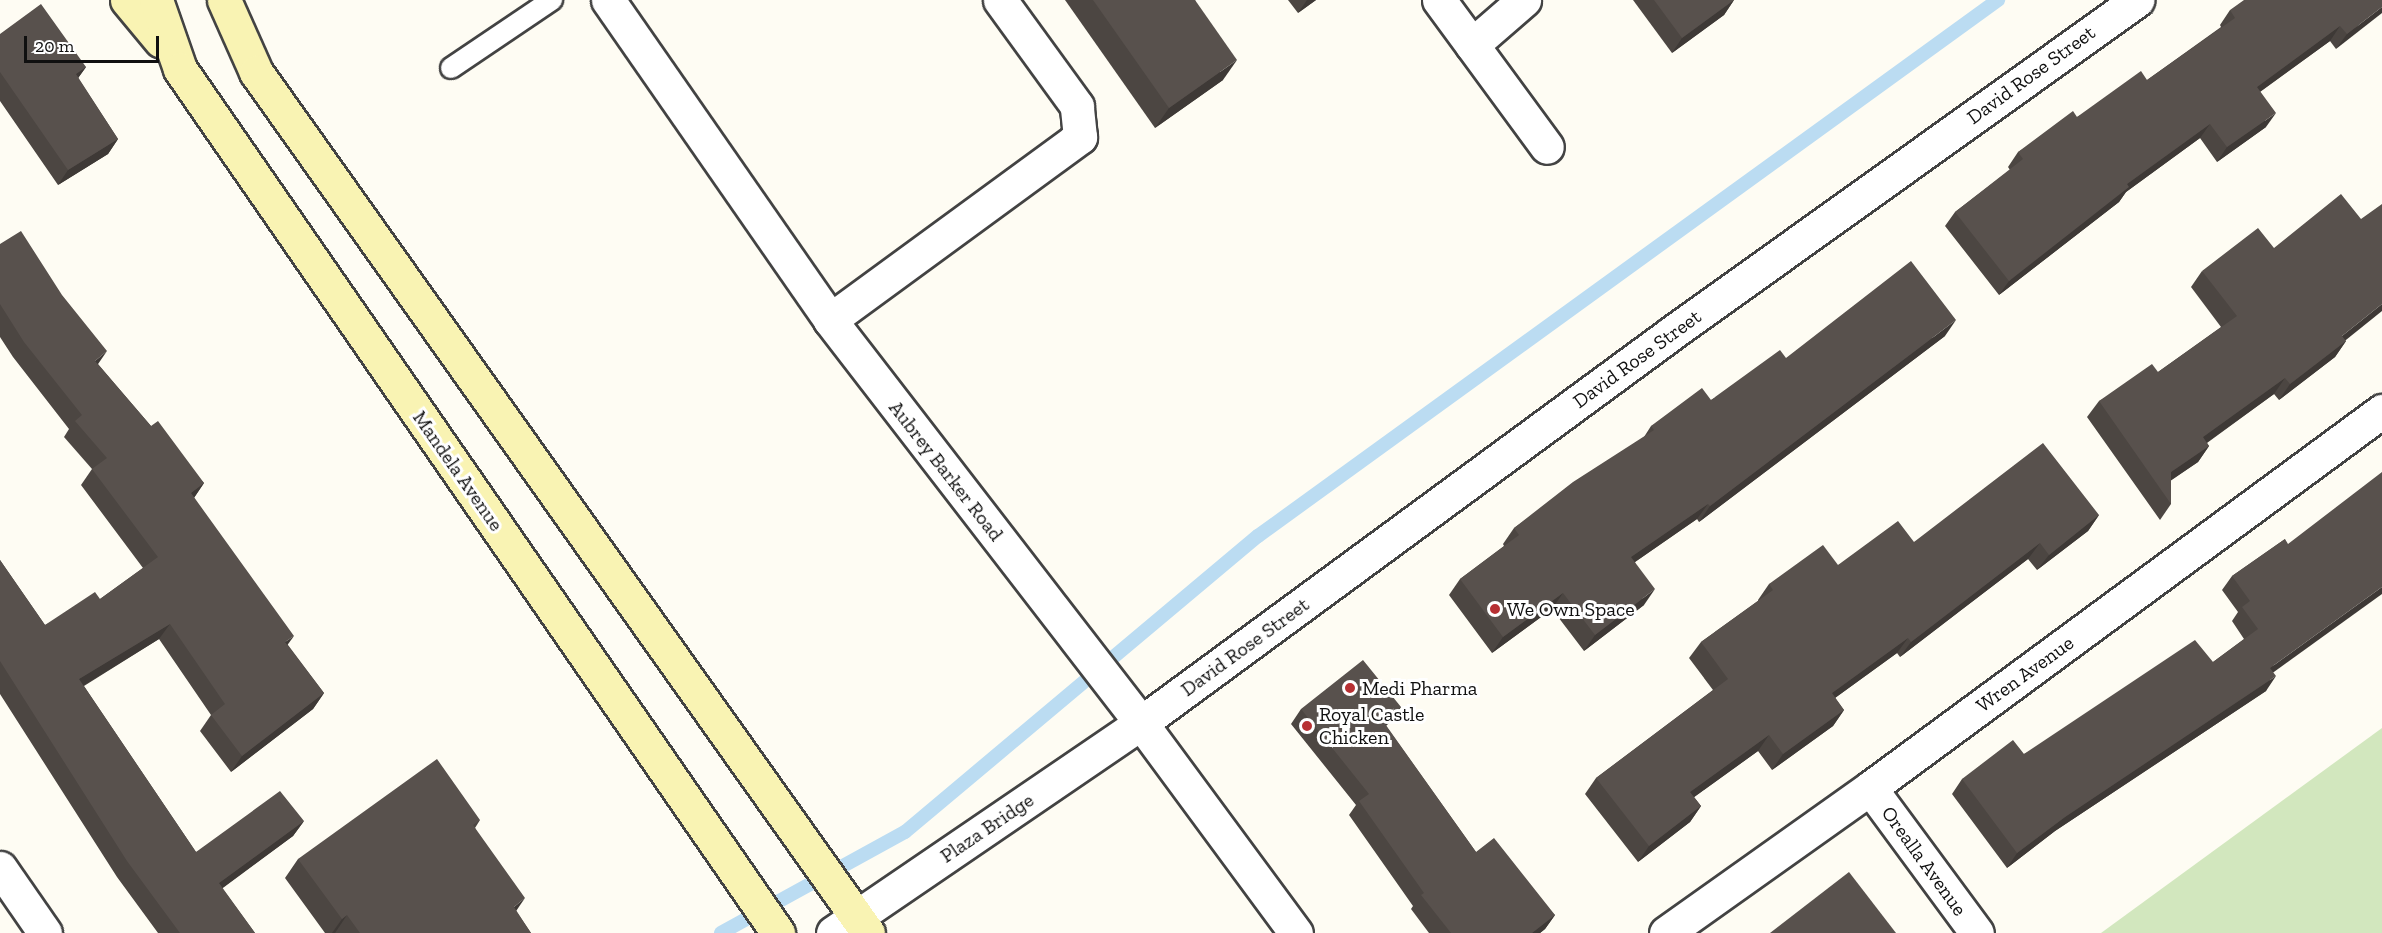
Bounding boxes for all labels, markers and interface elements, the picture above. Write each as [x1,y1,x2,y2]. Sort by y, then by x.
street label: David Rose Street [1962,21,2100,129]
scale bar [27,24,162,62]
text: 20 m [35,35,74,57]
street label: David Rose Street [1568,305,1706,413]
street label: Aubrey Barker Road [884,396,1008,546]
street label: Mandela Avenue [407,406,509,536]
street label: David Rose Street [1176,593,1314,701]
place label: We Own Space [1507,597,1635,621]
marker: We Own Space [1488,602,1502,616]
street label: Wren Avenue [1971,630,2079,718]
place label: Medi Pharma [1362,676,1477,700]
marker: Medi Pharma [1343,681,1357,695]
place label: Royal Castle Chicken [1319,702,1424,749]
marker: Royal Castle Chicken [1300,719,1314,733]
street label: Plaza Bridge [936,788,1038,868]
street label: Orealla Avenue [1876,801,1972,921]

